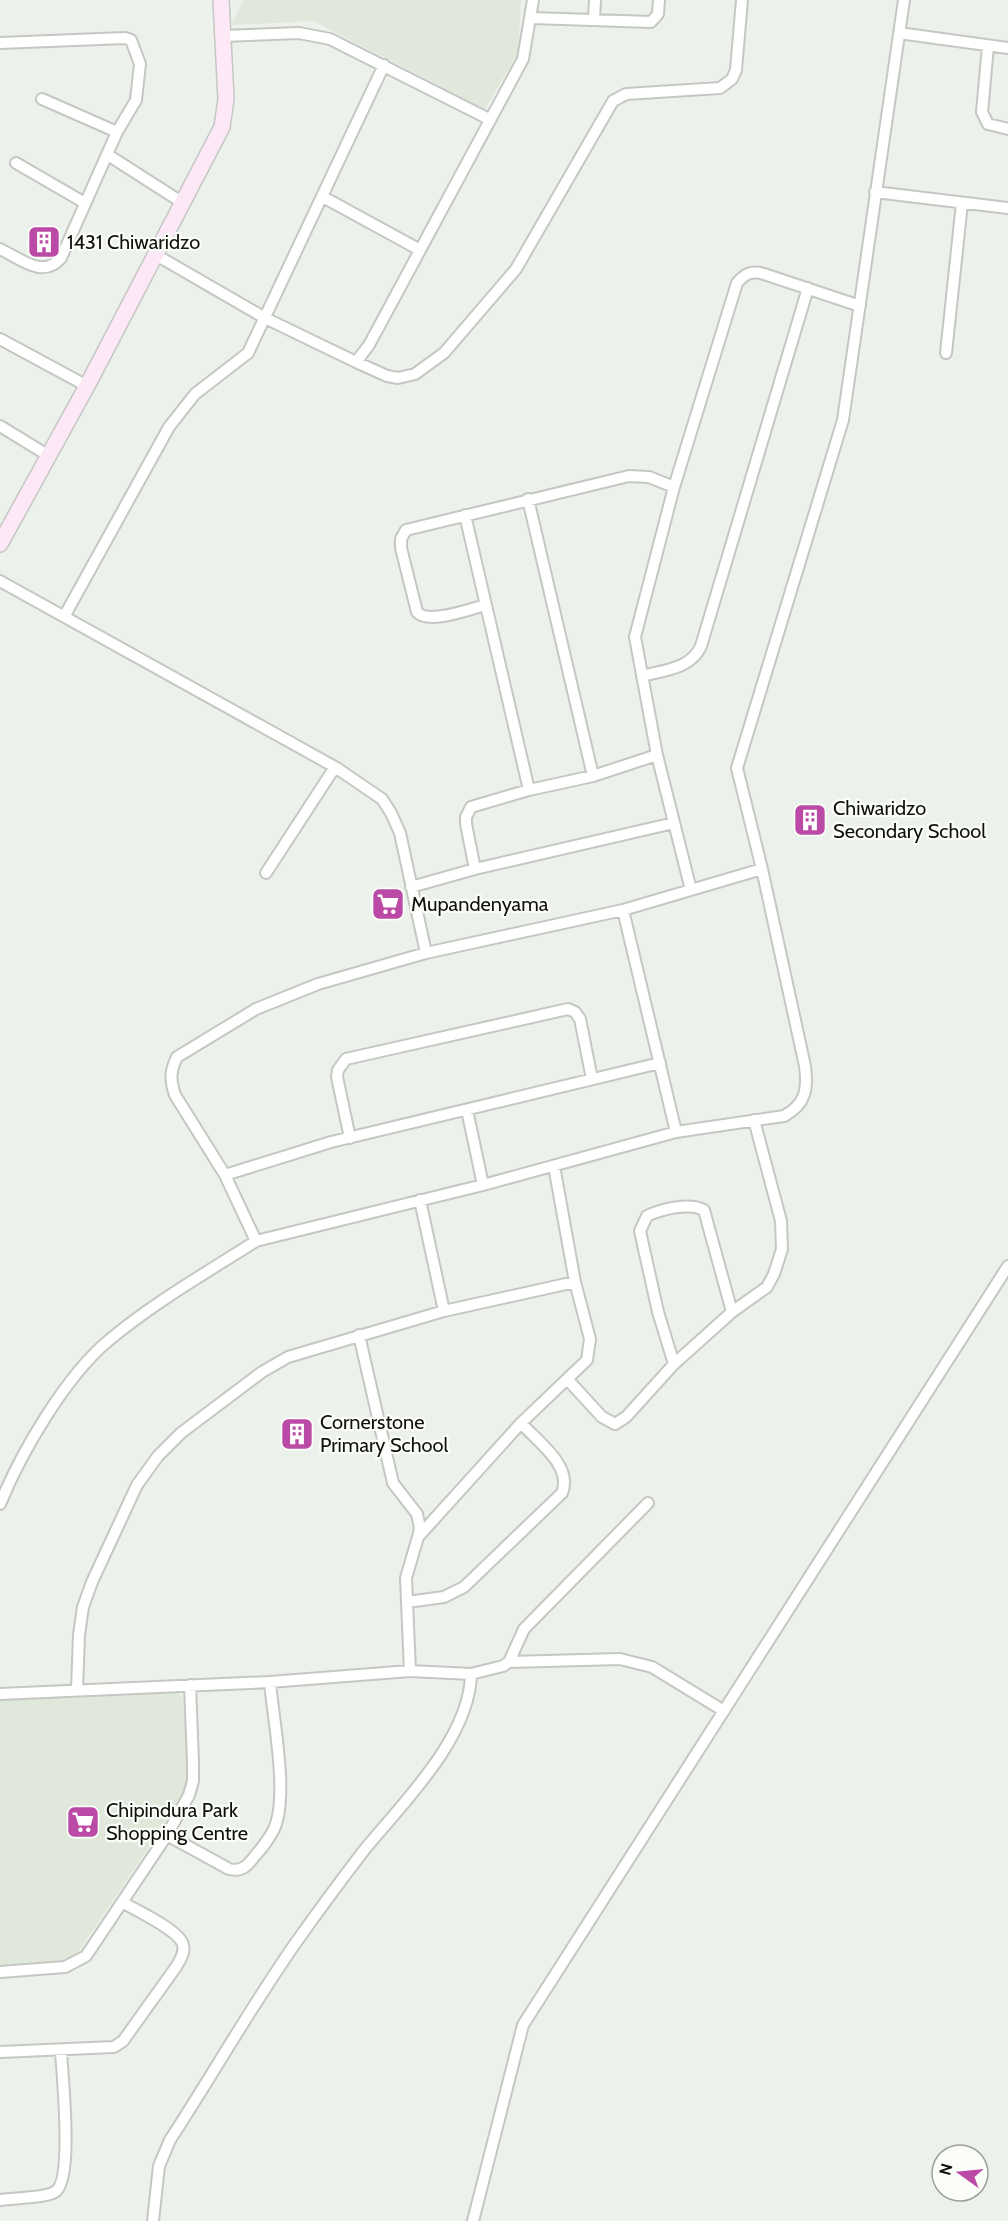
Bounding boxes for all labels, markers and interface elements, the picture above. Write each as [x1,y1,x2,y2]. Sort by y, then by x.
building icon: 1431 Chiwaridzo [26,224,62,260]
place label: 1431 Chiwaridzo [67,230,200,254]
place label: Chiwaridzo Secondary School [833,796,986,843]
building icon: Chiwaridzo Secondary School [792,802,828,838]
supermarket icon: Mupandenyama [370,886,406,922]
place label: Mupandenyama [411,892,549,916]
place label: Cornerstone Primary School [320,1410,448,1457]
building icon: Cornerstone Primary School [279,1416,315,1452]
place label: Chipindura Park Shopping Centre [106,1798,248,1845]
supermarket icon: Chipindura Park Shopping Centre [65,1804,101,1840]
north arrow [930,2143,990,2203]
text: N [935,2161,957,2177]

